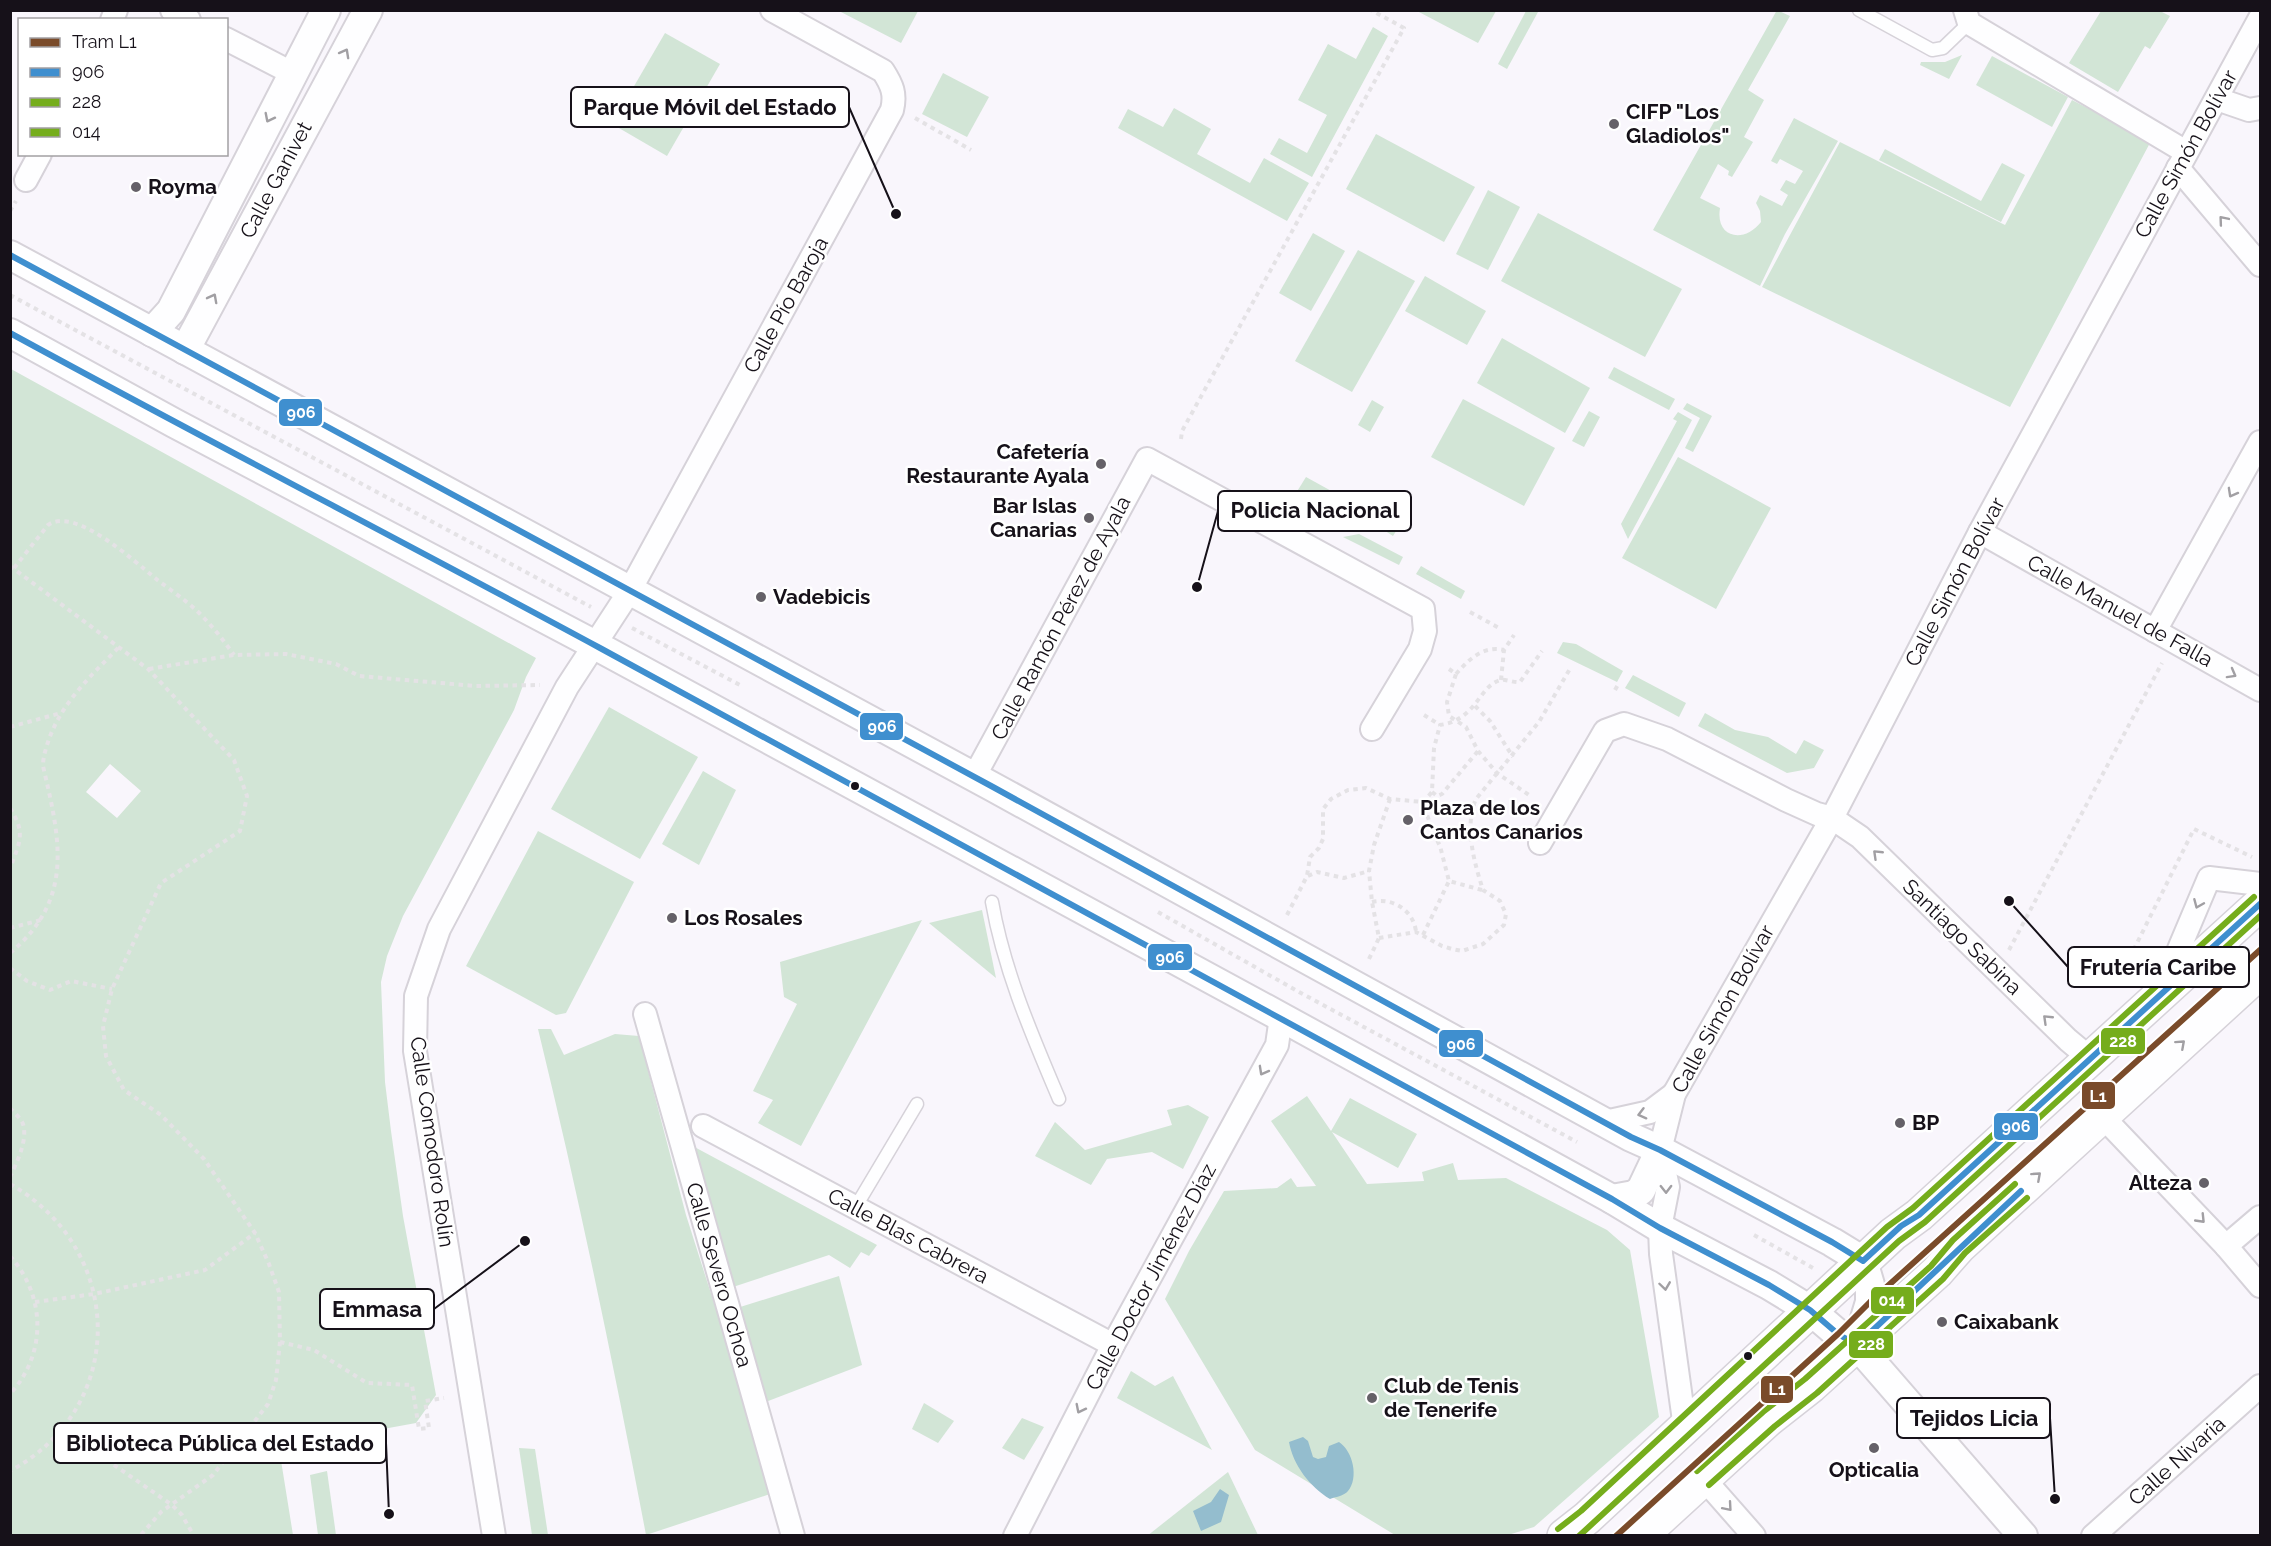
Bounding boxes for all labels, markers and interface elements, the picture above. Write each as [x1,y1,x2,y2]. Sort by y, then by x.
legend [18,18,228,156]
text: Tram L1 [72,31,137,52]
one-way arrow [338,48,349,59]
text: 906 [72,61,105,82]
street label: Calle Simón Bolívar [2129,65,2242,242]
callout: Parque Móvil del Estado [571,87,849,127]
text: 228 [72,91,101,112]
text: Parque Móvil del Estado [583,94,837,120]
place label: CIFP "Los Gladiolos" [1626,99,1730,148]
one-way arrow [265,112,276,122]
street label: Calle Ganivet [234,117,317,242]
marker: CIFP "Los Gladiolos" [1607,117,1621,131]
text: 014 [72,121,101,142]
place label: Royma [148,174,217,199]
marker: Royma [129,180,143,194]
one-way arrow [2219,216,2230,227]
street label: Calle Pío Baroja [738,232,833,377]
one-way arrow [206,294,217,304]
line badge: 906 [278,398,323,427]
text: 906 [287,403,316,422]
place label: Cafetería Restaurante Ayala [906,439,1089,488]
marker: Cafetería Restaurante Ayala [1094,457,1108,471]
one-way arrow [2228,487,2239,497]
callout: Policia Nacional [1218,491,1411,531]
street label: Calle Ramón Pérez de Ayala [986,492,1136,744]
street label: Calle Simón Bolívar [1899,492,2010,671]
place label: Bar Islas Canarias [990,493,1077,542]
text: Policia Nacional [1231,497,1400,523]
marker: Bar Islas Canarias [1082,511,1096,525]
street label: Calle Manuel de Falla [2023,549,2217,672]
place label: Vadebicis [773,584,870,609]
marker: Vadebicis [754,590,768,604]
one-way arrow [2226,667,2237,678]
line badge: 906 [859,712,904,741]
text: 906 [868,717,897,736]
unlabelled marker [849,780,861,792]
place label: Plaza de los Cantos Canarios [1420,795,1583,844]
marker: Plaza de los Cantos Canarios [1401,813,1415,827]
one-way arrow [1874,850,1884,861]
street label: Santiago Sabina [1898,874,2027,1000]
one-way arrow [2194,897,2206,908]
place label: Los Rosales [684,905,803,930]
marker: Los Rosales [665,911,679,925]
street label: Calle Simón Bolívar [1666,920,1779,1097]
line badge: 906 [1147,943,1193,971]
callout: Frutería Caribe [2068,947,2249,987]
text: 906 [1156,948,1185,967]
text: Frutería Caribe [2080,954,2236,980]
one-way arrow [2044,1016,2055,1027]
line badge: 228 [2100,1027,2146,1055]
line badge: 906 [1438,1029,1484,1058]
text: 228 [2109,1032,2137,1051]
street label: Calle Comodoro Rolín [405,1035,460,1249]
text: 906 [1447,1035,1476,1054]
one-way arrow [2175,1040,2185,1051]
one-way arrow [1259,1065,1270,1075]
line badge: L1 [2081,1081,2116,1110]
text: L1 [2089,1087,2107,1106]
one-way arrow [1637,1107,1648,1119]
place label: BP [1912,1110,1939,1135]
line badge: 906 [1993,1112,2039,1141]
marker: BP [1893,1116,1907,1130]
text: 906 [2002,1117,2031,1136]
street label: Calle Doctor Jiménez Díaz [1080,1159,1221,1394]
place label: Alteza [2129,1170,2192,1195]
one-way arrow [2031,1172,2041,1183]
marker: Alteza [2197,1176,2211,1190]
street label: Calle Severo Ochoa [681,1179,758,1370]
street label: Calle Blas Cabrera [824,1183,993,1289]
one-way arrow [1660,1184,1672,1193]
one-way arrow [2193,1212,2204,1223]
one-way arrow [1658,1282,1671,1291]
line badge: 014 [1870,1286,1915,1315]
callout: Emmasa [320,1289,434,1329]
text: 014 [1879,1291,1905,1310]
text: Emmasa [332,1296,422,1322]
place label: Caixabank [1954,1309,2059,1334]
marker: Caixabank [1935,1315,1949,1329]
line badge: 228 [1848,1330,1894,1359]
text: 228 [1857,1335,1885,1354]
unlabelled marker [1742,1350,1754,1362]
place label: Club de Tenis de Tenerife [1384,1373,1519,1422]
line badge: L1 [1760,1375,1794,1404]
text: L1 [1768,1380,1786,1399]
marker: Club de Tenis de Tenerife [1365,1391,1379,1405]
callout: Tejidos Licia [1897,1398,2050,1438]
one-way arrow [1076,1403,1087,1413]
text: Tejidos Licia [1910,1405,2038,1431]
street label: Calle Nivaria [2123,1411,2230,1511]
callout: Biblioteca Pública del Estado [54,1423,386,1463]
text: Biblioteca Pública del Estado [66,1430,374,1456]
marker: Opticalia [1867,1441,1881,1455]
place label: Opticalia [1829,1457,1919,1482]
one-way arrow [1721,1500,1732,1511]

